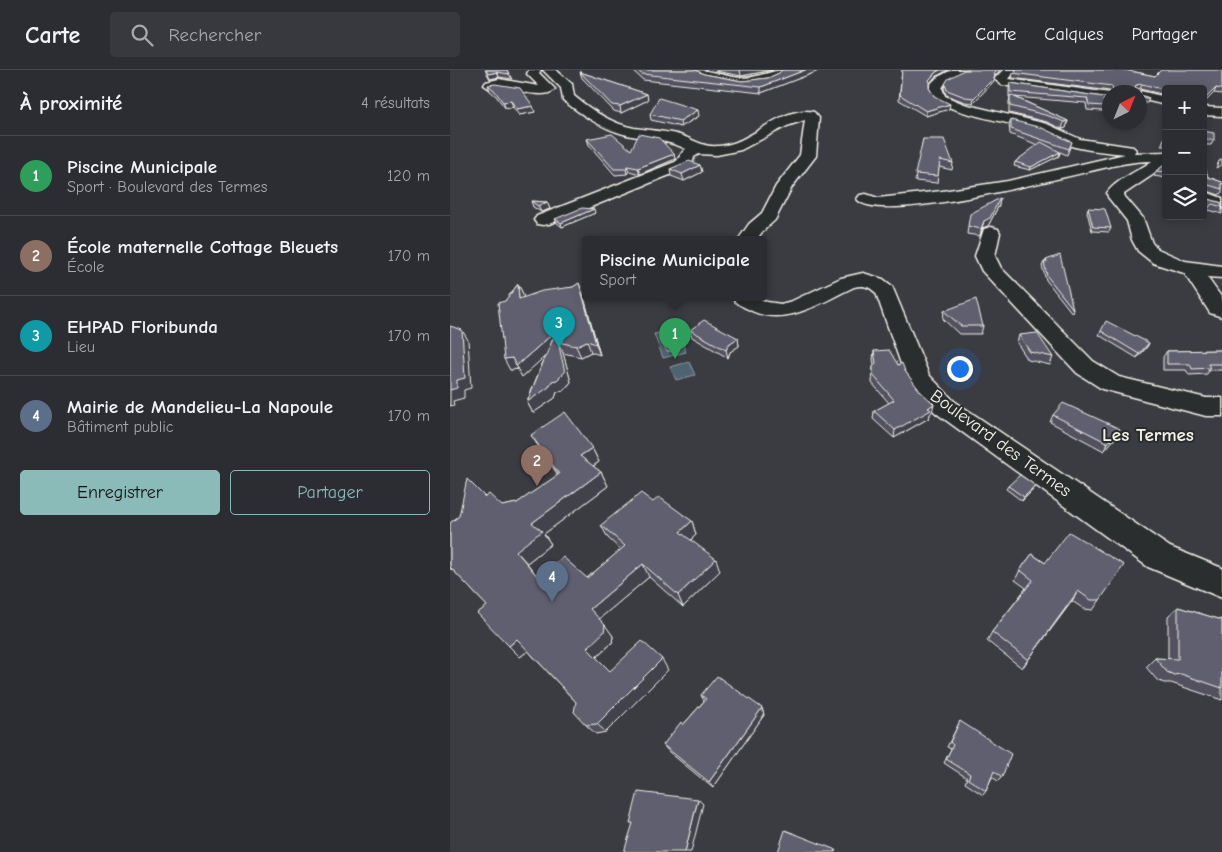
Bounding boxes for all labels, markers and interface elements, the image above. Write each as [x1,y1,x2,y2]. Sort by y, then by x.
search box [110,12,460,57]
text: Carte [25,21,80,49]
icon: search [128,21,156,49]
text: Rechercher [168,24,261,46]
text: Carte [975,24,1016,45]
text: Calques [1044,24,1104,45]
text: Partager [1132,24,1197,45]
north arrow [1102,85,1147,130]
map controls [1162,85,1207,220]
button: + [1162,85,1207,130]
text: À proximité [20,91,122,115]
text: 4 résultats [361,94,430,112]
button: − [1162,130,1207,175]
text: Piscine Municipale [67,156,217,178]
text: 1 [33,167,39,185]
text: 120 m [387,167,430,185]
button: layers [1162,175,1207,220]
text: Sport · Boulevard des Termes [67,178,267,196]
text: École maternelle Cottage Bleuets [67,236,338,258]
popup [582,236,767,301]
text: 2 [32,247,40,265]
text: 170 m [388,247,430,265]
text: Piscine Municipale [599,249,750,271]
text: École [67,258,104,276]
text: Sport [599,271,636,289]
pin: 3 [543,307,575,348]
text: EHPAD Floribunda [67,316,218,338]
pin: 1 [659,318,691,359]
text: 3 [32,327,40,345]
text: 170 m [388,327,430,345]
text: Lieu [67,338,95,356]
your location [947,356,973,382]
street label: Boulevard des Termes [926,385,1075,502]
text: Mairie de Mandelieu-La Napoule [67,396,333,418]
text: 4 [32,407,40,425]
text: 170 m [388,407,430,425]
text: Bâtiment public [67,418,173,436]
district label: Les Termes [1102,424,1194,446]
pin: 2 [521,445,553,486]
button: Enregistrer [20,470,220,515]
button: Partager [230,470,430,515]
pin: 4 [536,561,568,602]

